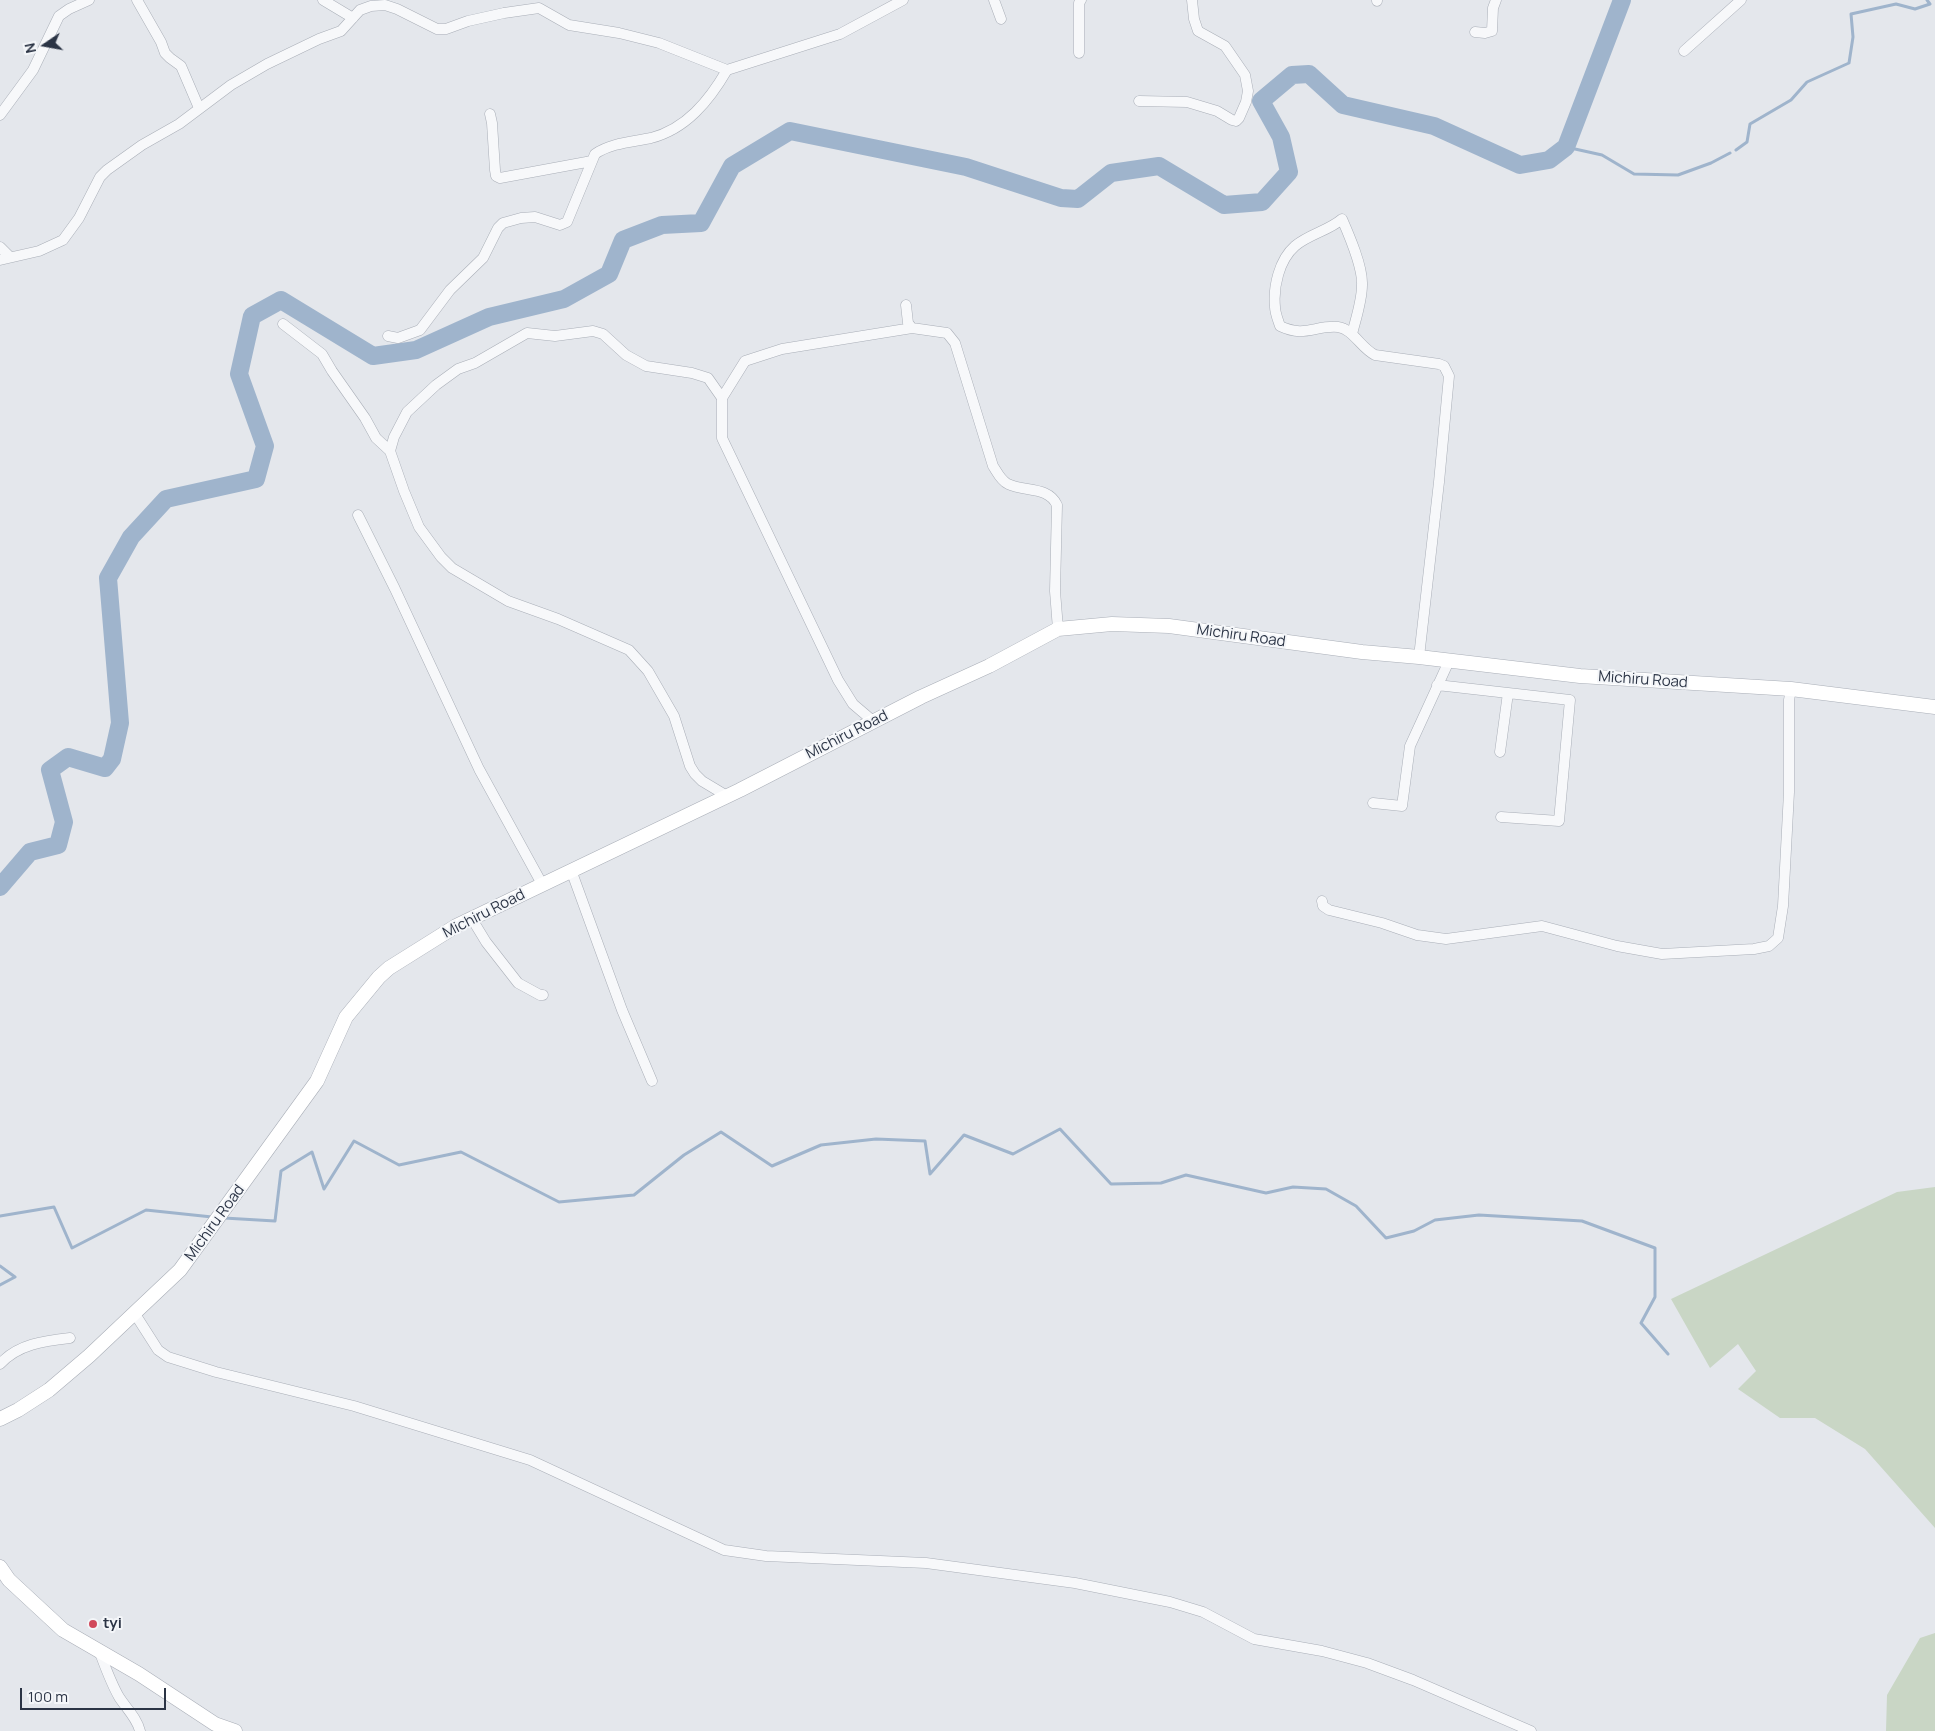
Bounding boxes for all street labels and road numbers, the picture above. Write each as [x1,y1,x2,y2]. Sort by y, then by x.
street label: Michiru Road [1195,621,1287,651]
street label: Michiru Road [1598,668,1688,692]
street label: Michiru Road [803,707,891,763]
street label: Michiru Road [440,886,528,942]
street label: Michiru Road [181,1181,249,1265]

